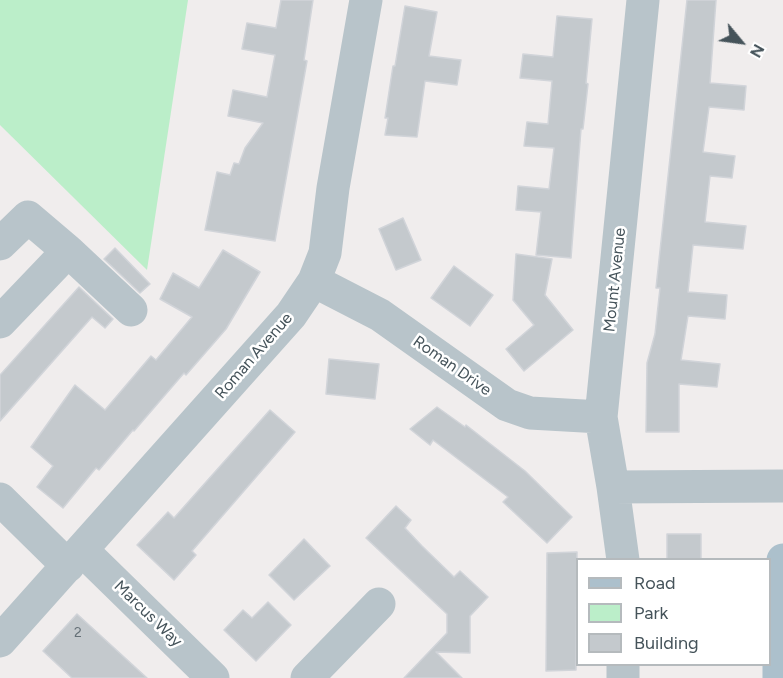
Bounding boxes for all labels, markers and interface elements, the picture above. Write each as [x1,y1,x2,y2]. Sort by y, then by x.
north arrow [711,12,771,72]
text: N [746,41,768,61]
street label: Mount Avenue [600,227,630,333]
street label: Roman Avenue [211,309,297,403]
street label: Roman Drive [409,332,495,400]
legend [576,558,771,666]
text: Road [634,572,675,594]
street label: Marcus Way [110,577,186,651]
text: Park [634,602,668,624]
house number: 2 [74,625,82,641]
text: Building [634,632,699,654]

